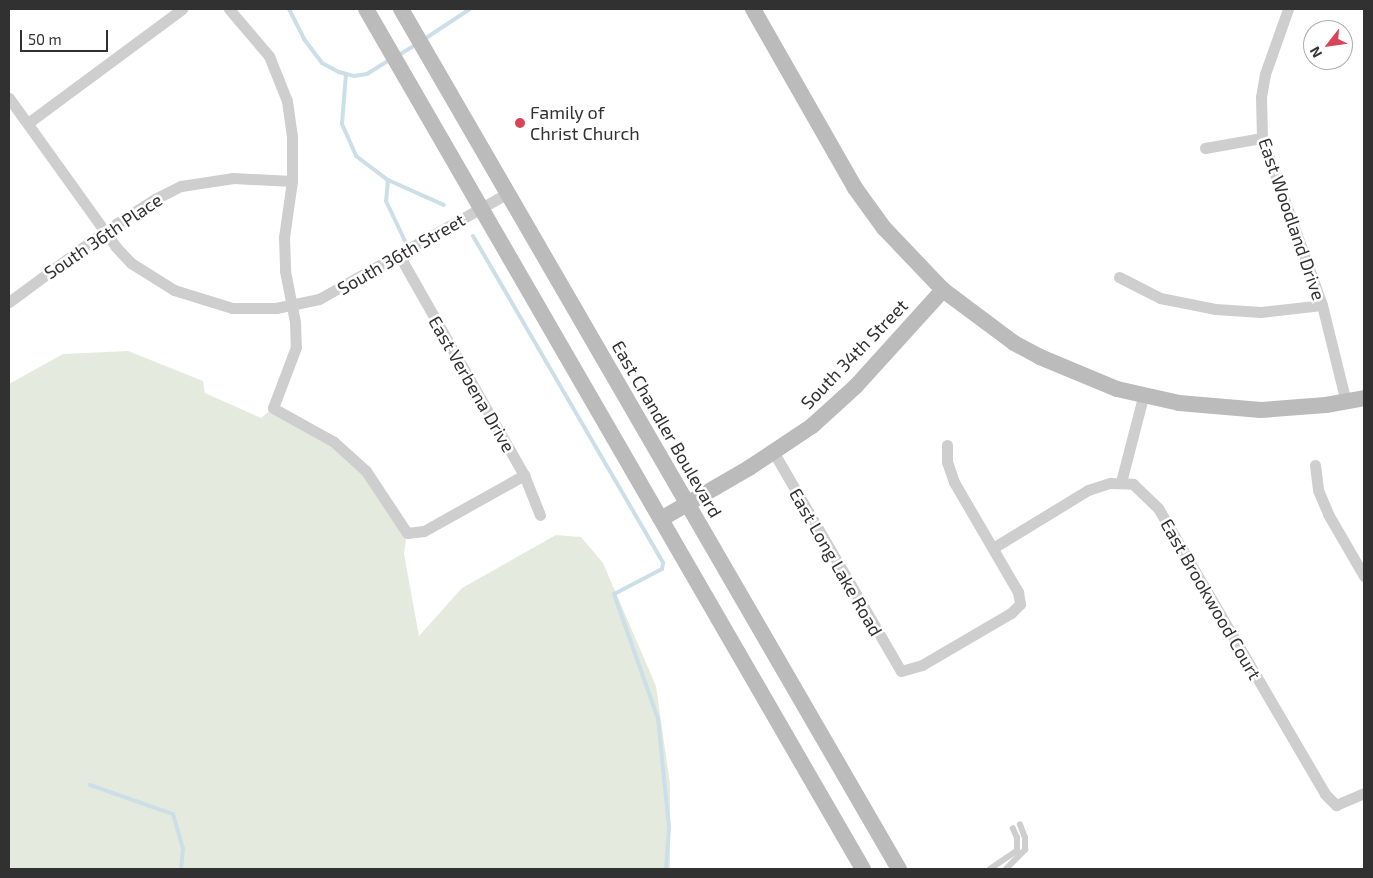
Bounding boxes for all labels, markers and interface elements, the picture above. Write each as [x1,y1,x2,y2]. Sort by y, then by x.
scale bar [22,20,110,52]
north arrow [1303,20,1353,70]
text: 50 m [28,30,62,48]
text: N [1306,44,1325,61]
place label: Family of Christ Church [530,102,640,144]
marker: Family of Christ Church [514,117,526,129]
street label: East Woodland Drive [1254,135,1330,303]
street label: South 36th Place [40,189,166,283]
street label: South 36th Street [333,209,469,299]
street label: South 34th Street [796,295,912,413]
street label: East Verbena Drive [424,312,520,456]
street label: East Chandler Boulevard [607,337,727,521]
street label: East Long Lake Road [785,484,887,640]
street label: East Brookwood Court [1156,515,1266,683]

